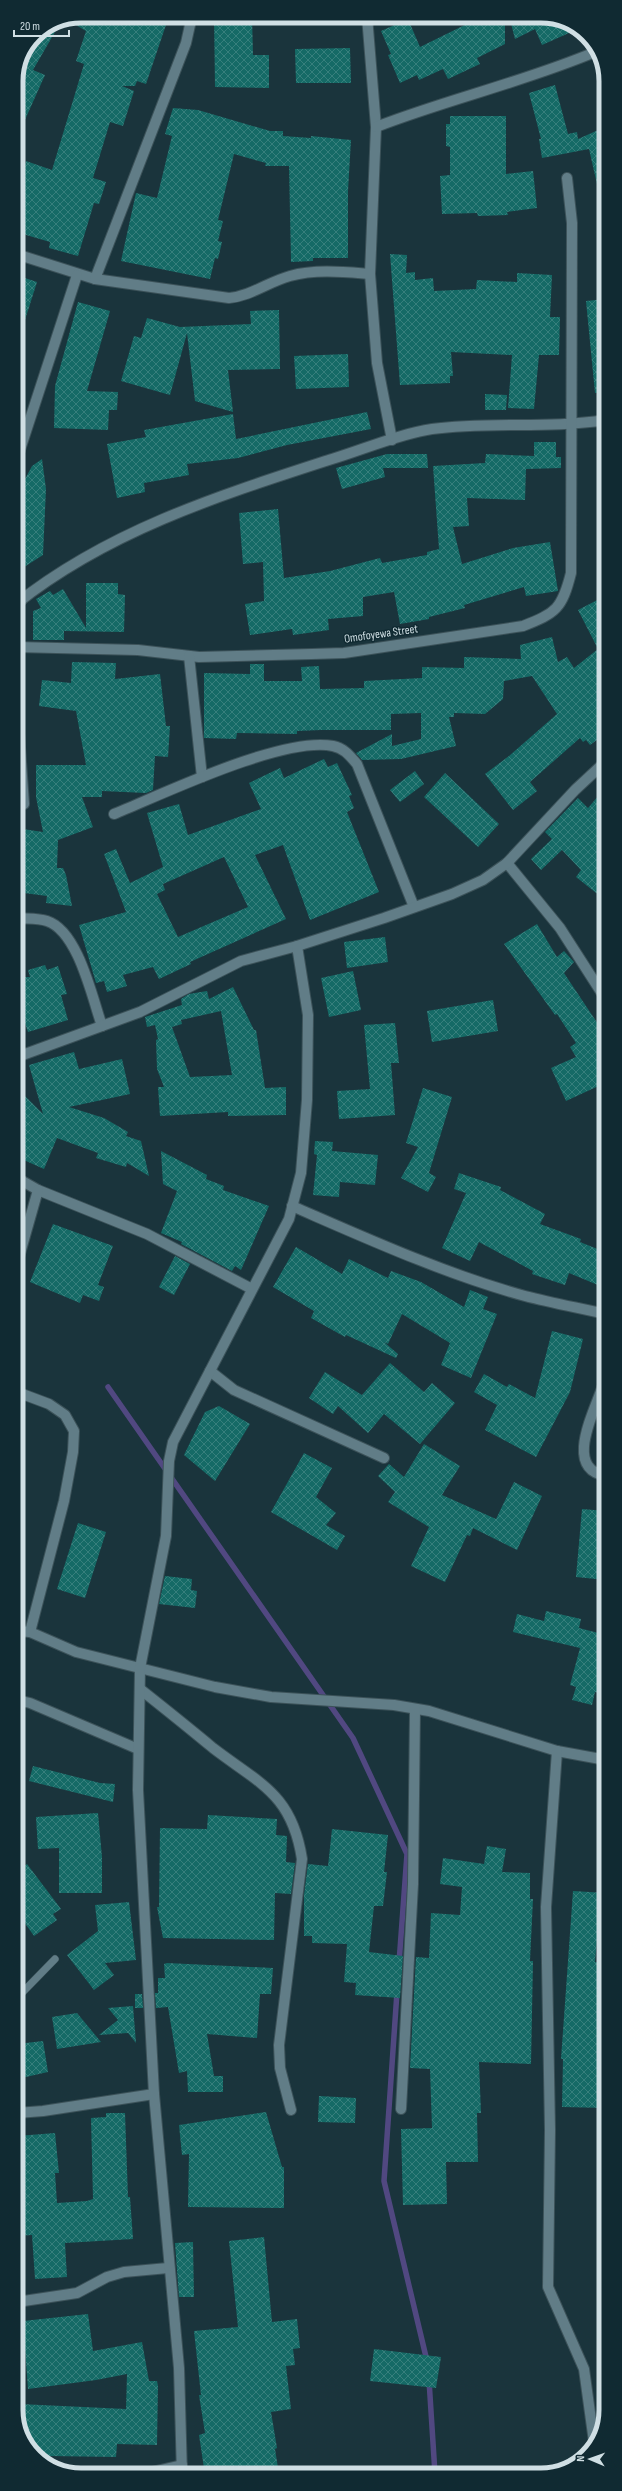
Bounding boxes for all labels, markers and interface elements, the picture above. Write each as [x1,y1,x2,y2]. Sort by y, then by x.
scale bar [14,12,69,38]
text: 20 m [20,19,40,34]
street label: Omofoyewa Street [343,621,419,647]
north arrow [570,2439,610,2479]
text: N [574,2455,587,2462]

